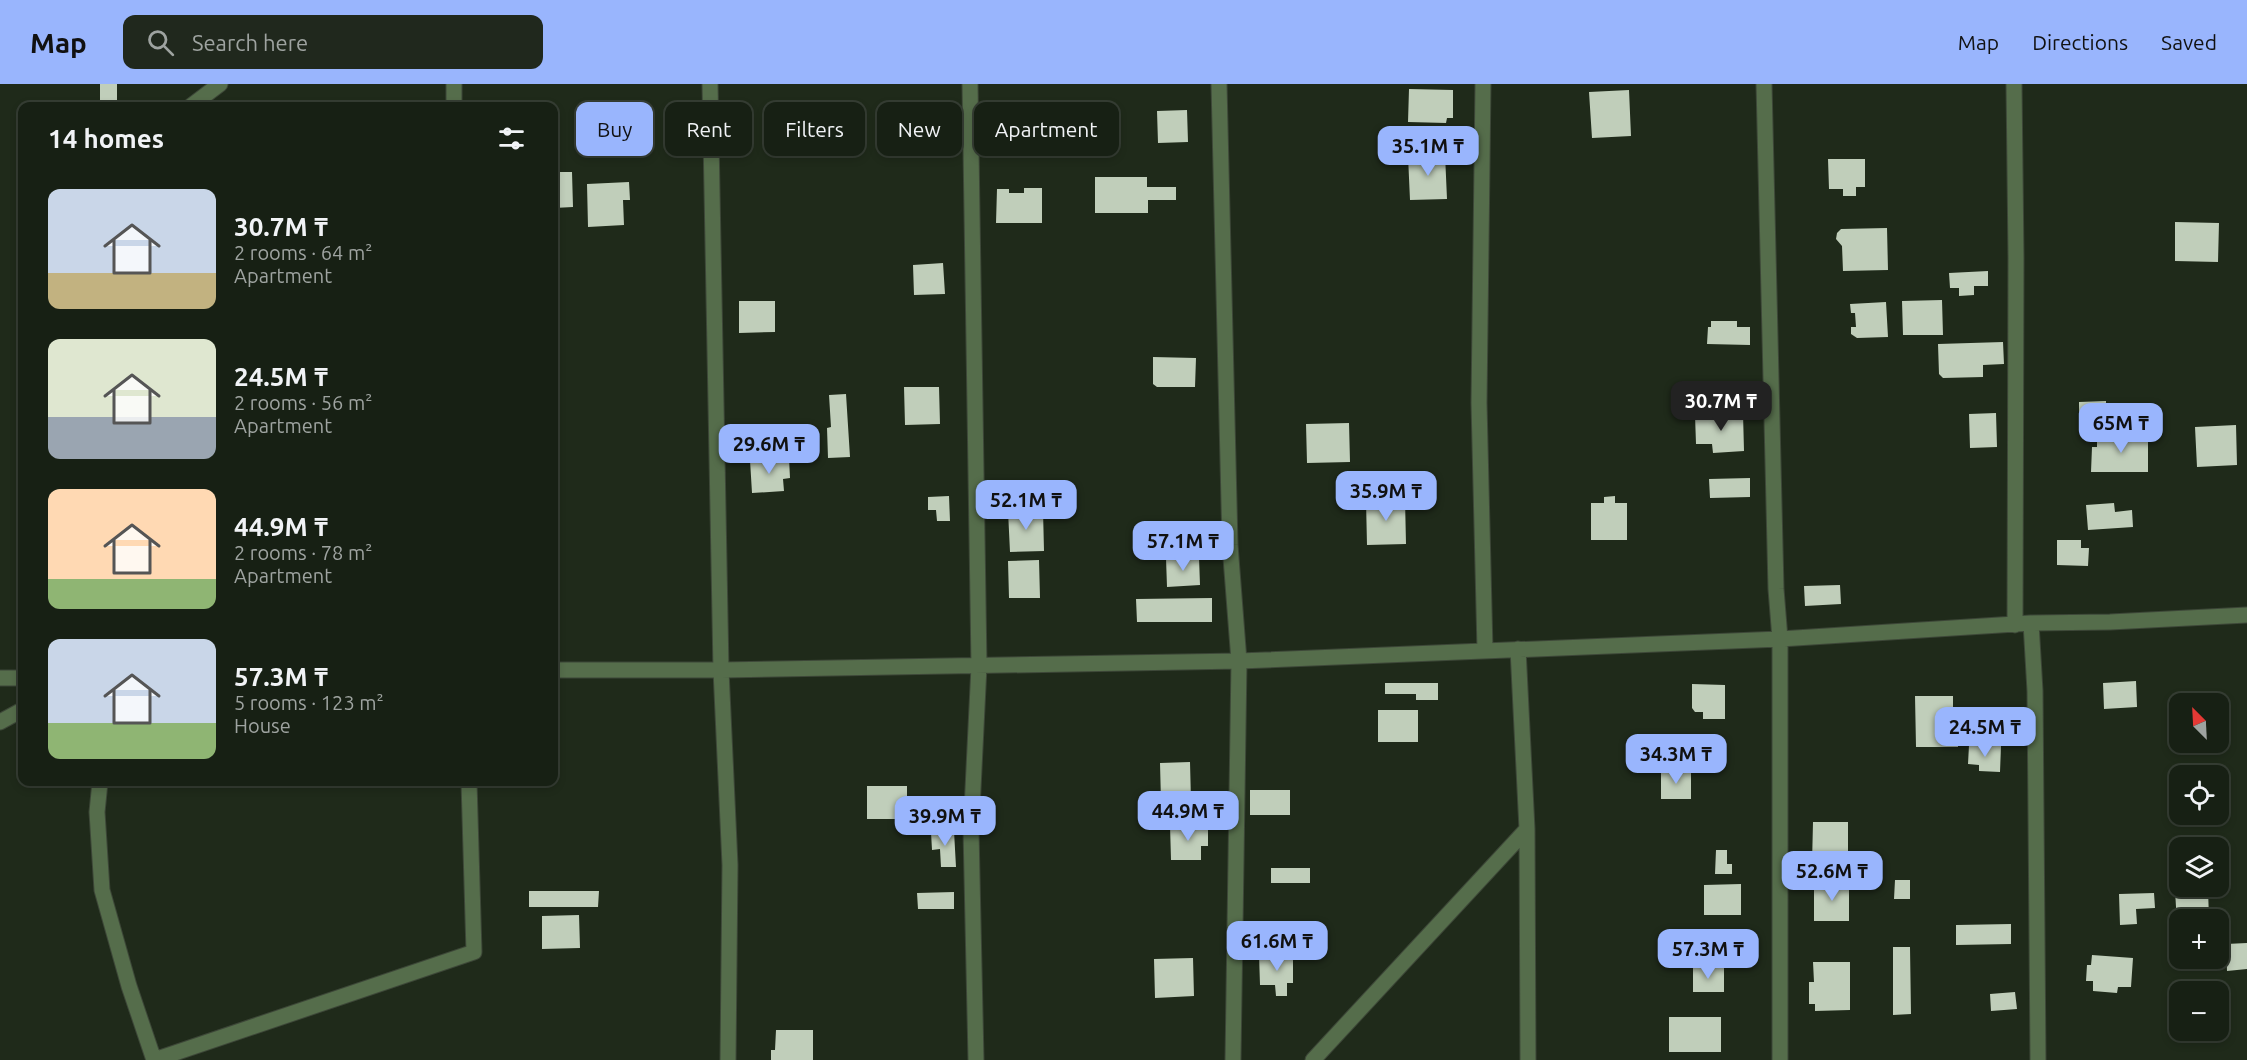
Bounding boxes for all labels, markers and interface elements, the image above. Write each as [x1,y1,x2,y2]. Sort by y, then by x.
search box [123,15,543,69]
icon: search [144,26,177,59]
text: Map [30,27,87,58]
text: Search here [192,30,308,55]
text: Map [1958,30,1999,54]
text: Directions [2032,30,2128,54]
text: Saved [2161,30,2217,54]
chip: Buy [576,102,653,156]
chip: Rent [665,102,752,156]
chip: Filters [764,102,865,156]
chip: New [877,102,962,156]
chip: Apartment [974,102,1119,156]
icon: filters [495,122,528,155]
text: 14 homes [48,124,164,153]
pin: 35.1M ₸ [1373,126,1483,177]
text: 35.1M ₸ [1392,134,1464,157]
text: 30.7M ₸ [234,212,328,241]
icon: home [96,213,168,285]
text: 2 rooms · 64 m² [234,241,372,264]
text: Apartment [234,264,332,287]
text: 24.5M ₸ [234,362,328,391]
icon: home [96,363,168,435]
pin: 30.7M ₸ [1666,381,1776,432]
text: 30.7M ₸ [1685,389,1757,412]
text: 2 rooms · 56 m² [234,391,372,414]
pin: 65M ₸ [2079,403,2163,454]
text: 65M ₸ [2093,411,2149,434]
text: Apartment [234,414,332,437]
pin: 29.6M ₸ [714,424,824,475]
text: 29.6M ₸ [733,432,805,455]
pin: 35.9M ₸ [1331,471,1441,522]
text: 35.9M ₸ [1350,479,1422,502]
pin: 52.1M ₸ [971,480,1081,531]
text: 52.1M ₸ [990,488,1062,511]
text: 44.9M ₸ [234,512,328,541]
icon: home [96,513,168,585]
pin: 57.1M ₸ [1128,521,1238,572]
text: 57.1M ₸ [1147,529,1219,552]
text: 2 rooms · 78 m² [234,541,372,564]
text: Apartment [234,564,332,587]
text: 57.3M ₸ [234,662,328,691]
icon: home [96,663,168,735]
text: 5 rooms · 123 m² [234,691,384,714]
north arrow [2169,693,2229,753]
map controls [2169,693,2229,1041]
pin: 24.5M ₸ [1930,707,2040,758]
text: House [234,714,291,737]
text: 24.5M ₸ [1949,715,2021,738]
pin: 34.3M ₸ [1621,734,1731,785]
text: 34.3M ₸ [1640,742,1712,765]
button: locate [2169,765,2229,825]
pin: 44.9M ₸ [1133,791,1243,842]
pin: 39.9M ₸ [890,796,1000,847]
text: 44.9M ₸ [1152,799,1224,822]
text: 39.9M ₸ [909,804,981,827]
button: layers [2169,837,2229,897]
pin: 52.6M ₸ [1777,851,1887,902]
text: 52.6M ₸ [1796,859,1868,882]
button: + [2169,909,2229,969]
pin: 61.6M ₸ [1222,921,1332,972]
text: 61.6M ₸ [1241,929,1313,952]
pin: 57.3M ₸ [1653,929,1763,980]
text: 57.3M ₸ [1672,937,1744,960]
button: − [2169,981,2229,1041]

